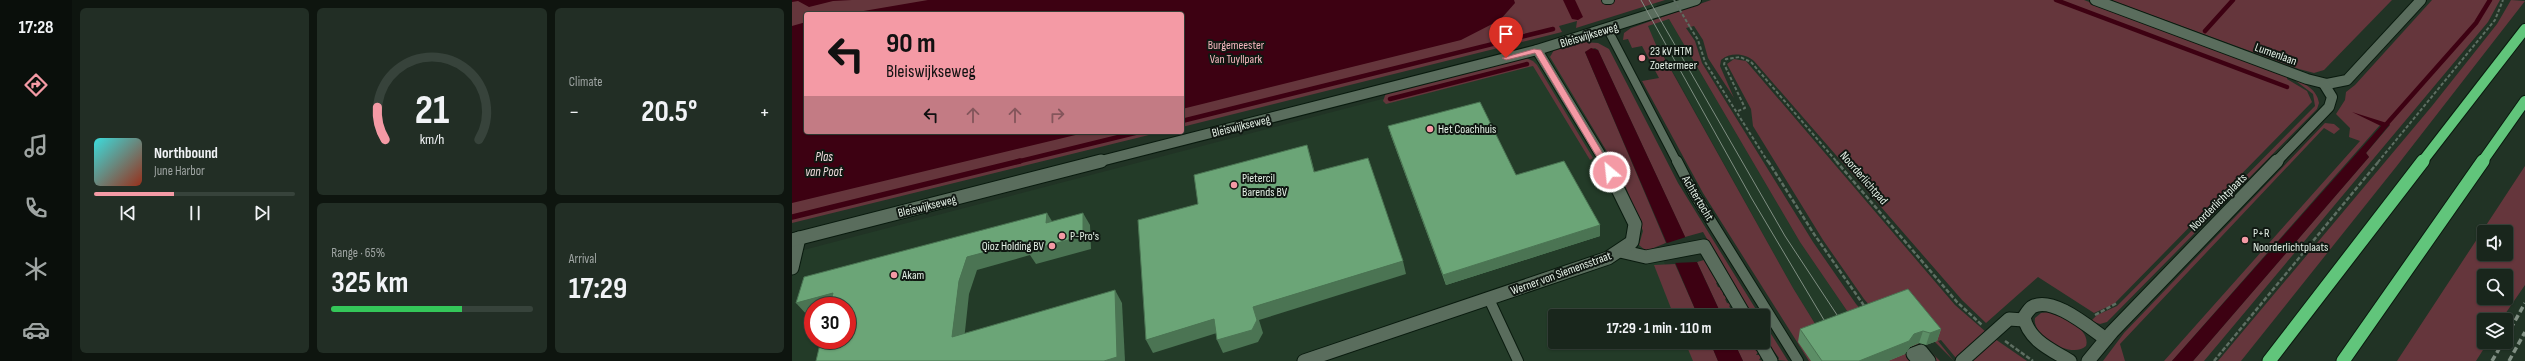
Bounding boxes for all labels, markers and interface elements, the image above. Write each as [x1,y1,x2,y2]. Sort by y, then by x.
text: 17:28 [18,17,54,38]
pin [1489,17,1523,58]
street label: Bleiswijkseweg [1558,19,1620,51]
icon: arrive [1495,23,1517,45]
text: 90 m [886,27,936,60]
icon: left [820,28,872,80]
park label: Burgemeester Van Tuyllpark [1208,38,1265,67]
street label: Lumenlaan [2253,40,2299,69]
place label: 23 kV HTM Zoetermeer [1650,44,1698,73]
marker: 23 kV HTM Zoetermeer [1637,53,1647,63]
text: Bleiswijkseweg [886,61,976,82]
icon: directions [22,71,50,99]
text: Climate [569,74,603,90]
text: 21 [415,85,449,134]
text: 20.5° [641,94,697,130]
text: − [569,99,579,126]
text: + [759,99,770,126]
icon: left [920,104,942,126]
icon: ahead [962,104,984,126]
icon: ahead [1004,104,1026,126]
icon: right [1046,104,1068,126]
street label: Bleiswijkseweg [1210,112,1272,141]
place label: Het Coachhuis [1438,122,1496,137]
marker: Het Coachhuis [1425,124,1435,134]
text: km/h [420,130,444,147]
icon: music [22,132,50,160]
text: Northbound [154,144,218,163]
water label: Plas van Poot [805,149,844,180]
street label: Noorderlichtpad [1836,149,1891,208]
position arrow [1589,151,1631,193]
text: June Harbor [154,163,205,179]
street label: Noorderlichtplaats [2186,170,2250,234]
place label: Pietercil Barends BV [1242,171,1288,200]
street label: Achtertocht [1678,172,1717,224]
marker: Pietercil Barends BV [1229,180,1239,190]
street label: Bleiswijkseweg [896,192,958,221]
icon: phone [22,194,50,222]
icon: previous [117,202,139,224]
icon: pause [184,202,206,224]
icon: next [251,202,273,224]
map controls [2477,225,2513,349]
button: sound [2477,225,2513,261]
place label: P+R Noorderlichtplaats [2253,226,2328,255]
place label: P-Pro's [1070,229,1099,244]
marker: P-Pro's [1057,231,1067,241]
marker: P+R Noorderlichtplaats [2240,235,2250,245]
place label: Qioz Holding BV [982,239,1045,254]
marker: Qioz Holding BV [1047,241,1057,251]
text: Range · 65% [331,245,385,261]
street label: Werner von Siemensstraat [1509,248,1614,299]
text: Arrival [569,251,597,267]
icon: climate [22,255,50,283]
text: 325 km [331,265,408,301]
place label: Akam [901,268,924,283]
button: search [2477,269,2513,305]
marker: Akam [889,270,899,280]
text: 17:29 [569,271,627,307]
speed limit sign: 30 [804,297,856,349]
button: layers [2477,313,2513,349]
icon: car [22,316,50,344]
text: 17:29 · 1 min · 110 m [1607,319,1711,338]

